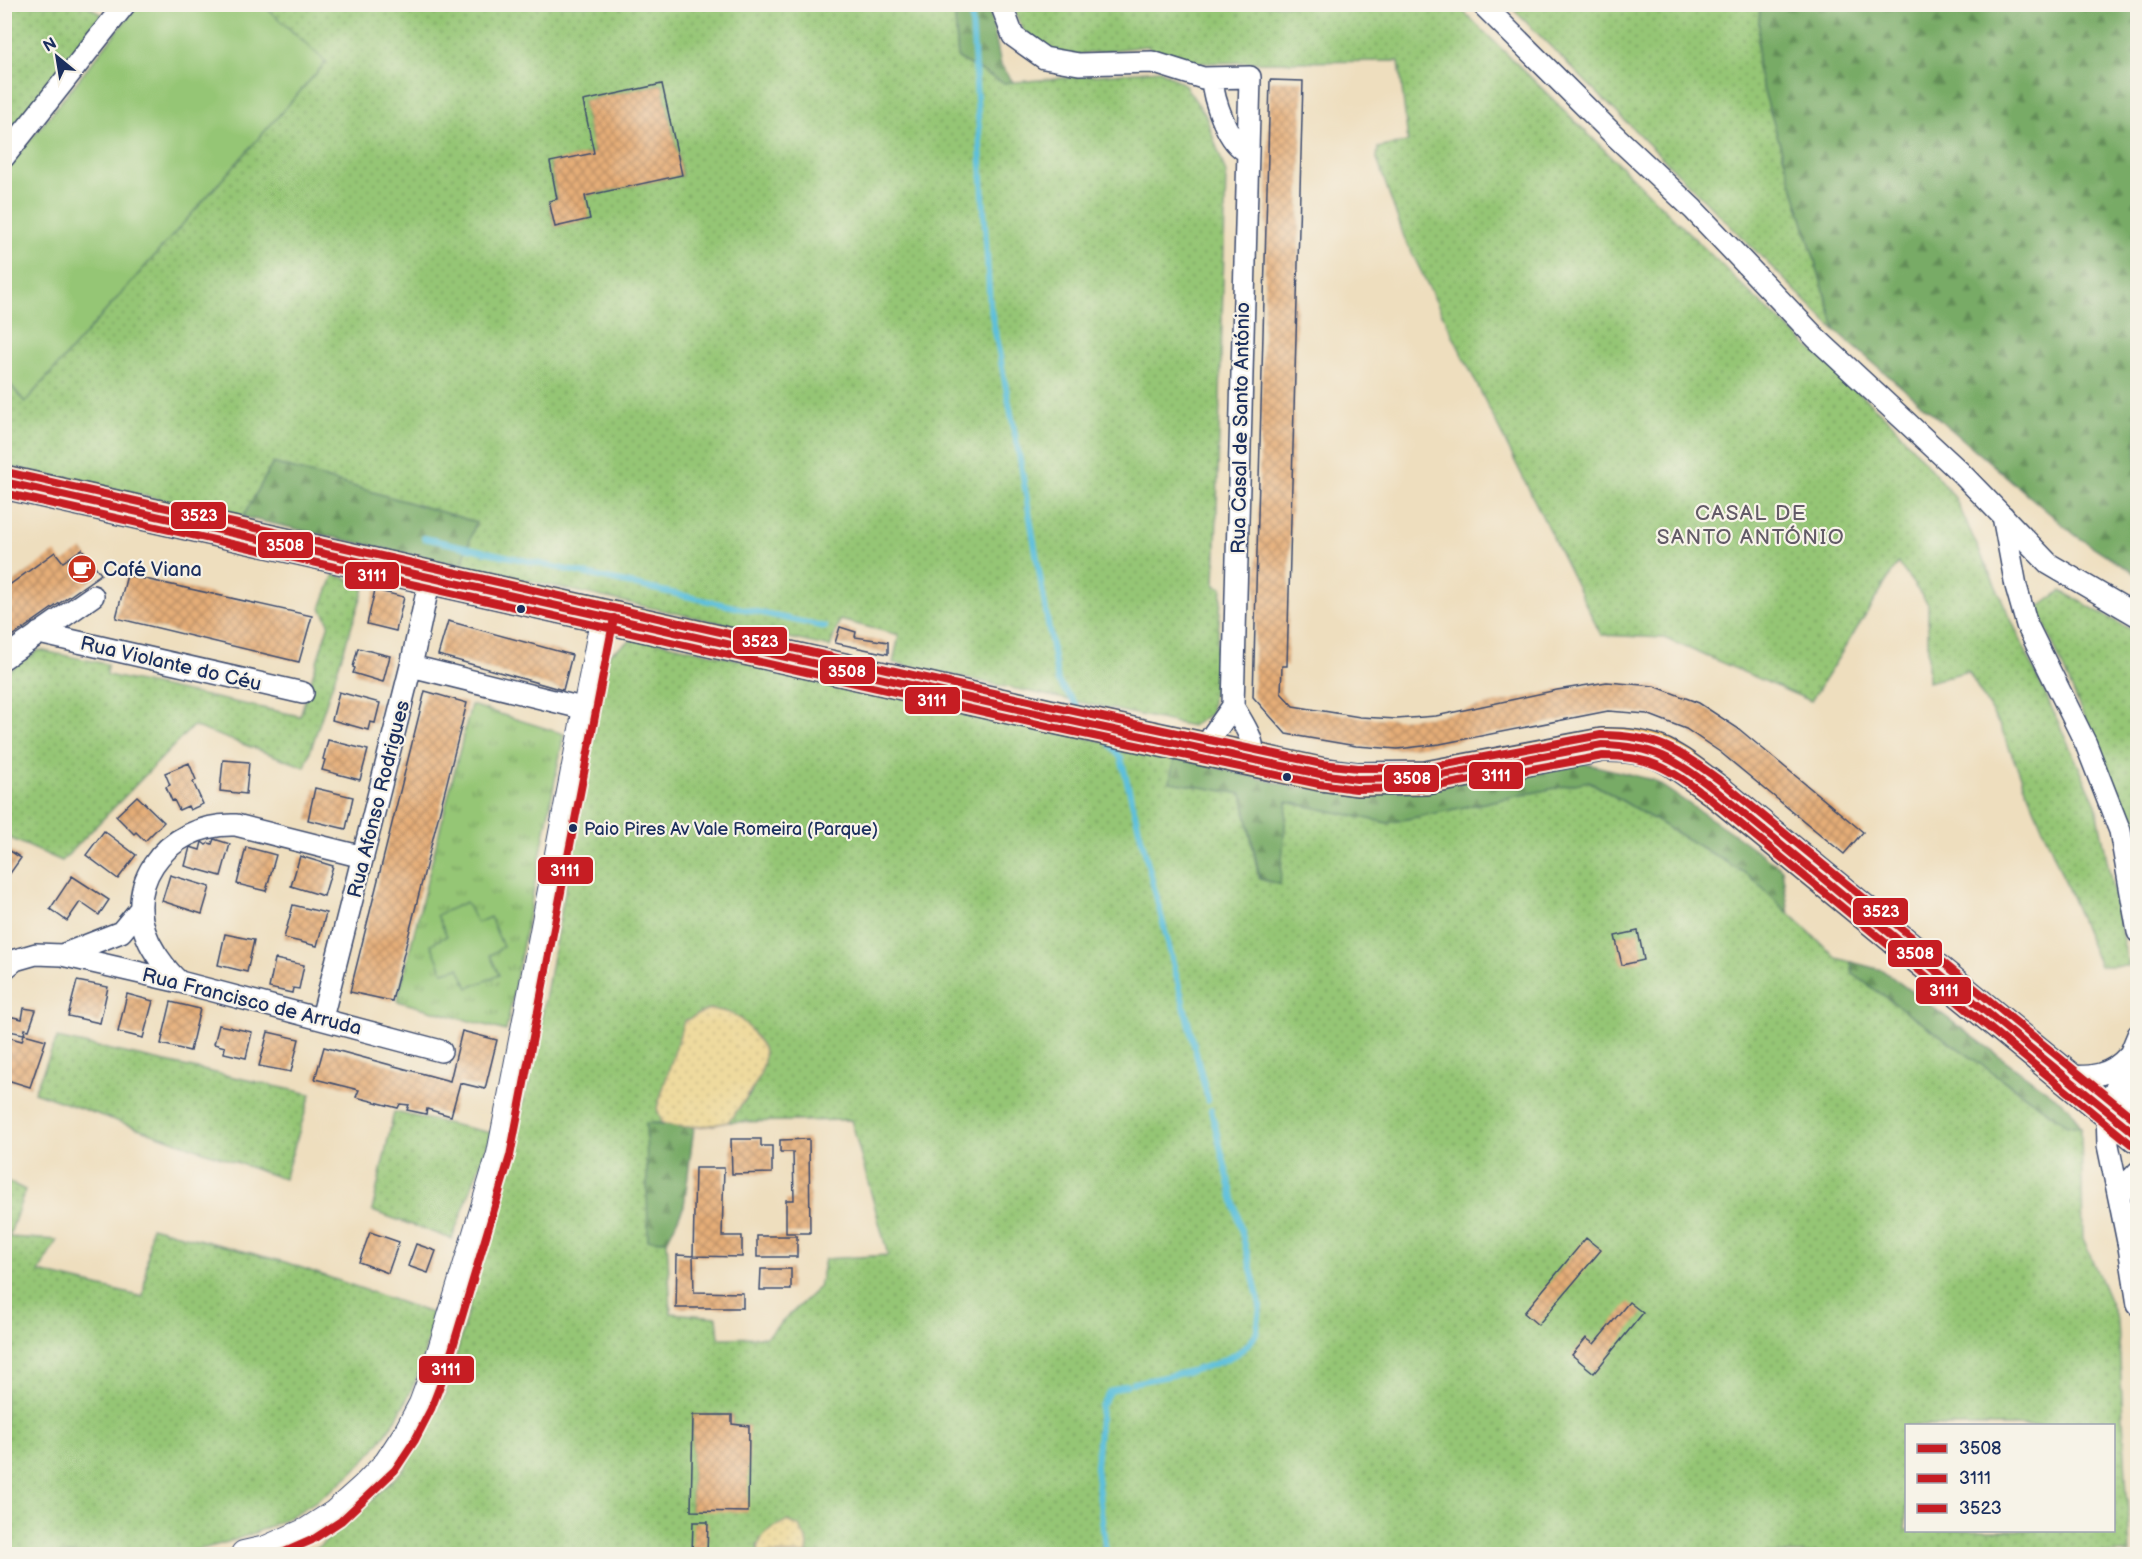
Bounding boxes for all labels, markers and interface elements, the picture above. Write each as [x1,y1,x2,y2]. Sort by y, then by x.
north arrow [27,27,87,87]
text: N [40,34,60,57]
street label: Rua Casal de Santo António [1227,302,1255,554]
line badge: 3523 [170,501,227,530]
district label: CASAL DE SANTO ANTÓNIO [1657,501,1845,550]
text: 3523 [180,507,218,526]
line badge: 3508 [257,531,314,559]
text: 3508 [266,537,304,556]
cafe icon: Café Viana [66,553,98,585]
place label: Café Viana [103,558,202,582]
line badge: 3111 [344,561,400,590]
text: 3111 [357,567,387,586]
unlabelled marker [515,603,527,615]
line badge: 3523 [732,626,788,655]
street label: Rua Violante do Céu [78,631,264,697]
text: 3523 [741,633,779,652]
line badge: 3508 [819,656,876,685]
text: 3508 [828,663,866,682]
line badge: 3111 [904,686,961,715]
text: 3111 [917,692,947,711]
street label: Rua Afonso Rodrigues [343,698,415,900]
line badge: 3111 [1468,761,1524,790]
line badge: 3508 [1383,764,1440,793]
text: 3111 [1481,767,1511,786]
text: 3508 [1393,770,1431,789]
unlabelled marker [1281,771,1293,783]
place label: Paio Pires Av Vale Romeira (Parque) [584,819,878,840]
marker: Paio Pires Av Vale Romeira (Parque) [567,822,579,834]
line badge: 3111 [537,856,594,885]
text: 3111 [550,862,580,881]
line badge: 3523 [1852,897,1909,926]
text: 3523 [1862,903,1900,922]
line badge: 3508 [1887,939,1943,968]
text: 3508 [1896,945,1934,964]
street label: Rua Francisco de Arruda [140,963,364,1041]
line badge: 3111 [1915,976,1972,1005]
text: 3111 [1929,982,1959,1001]
line badge: 3111 [418,1355,475,1384]
text: 3111 [431,1361,461,1380]
legend [1905,1424,2115,1532]
text: 3508 [1959,1438,2001,1459]
text: 3111 [1959,1468,1991,1489]
text: 3523 [1959,1498,2002,1519]

